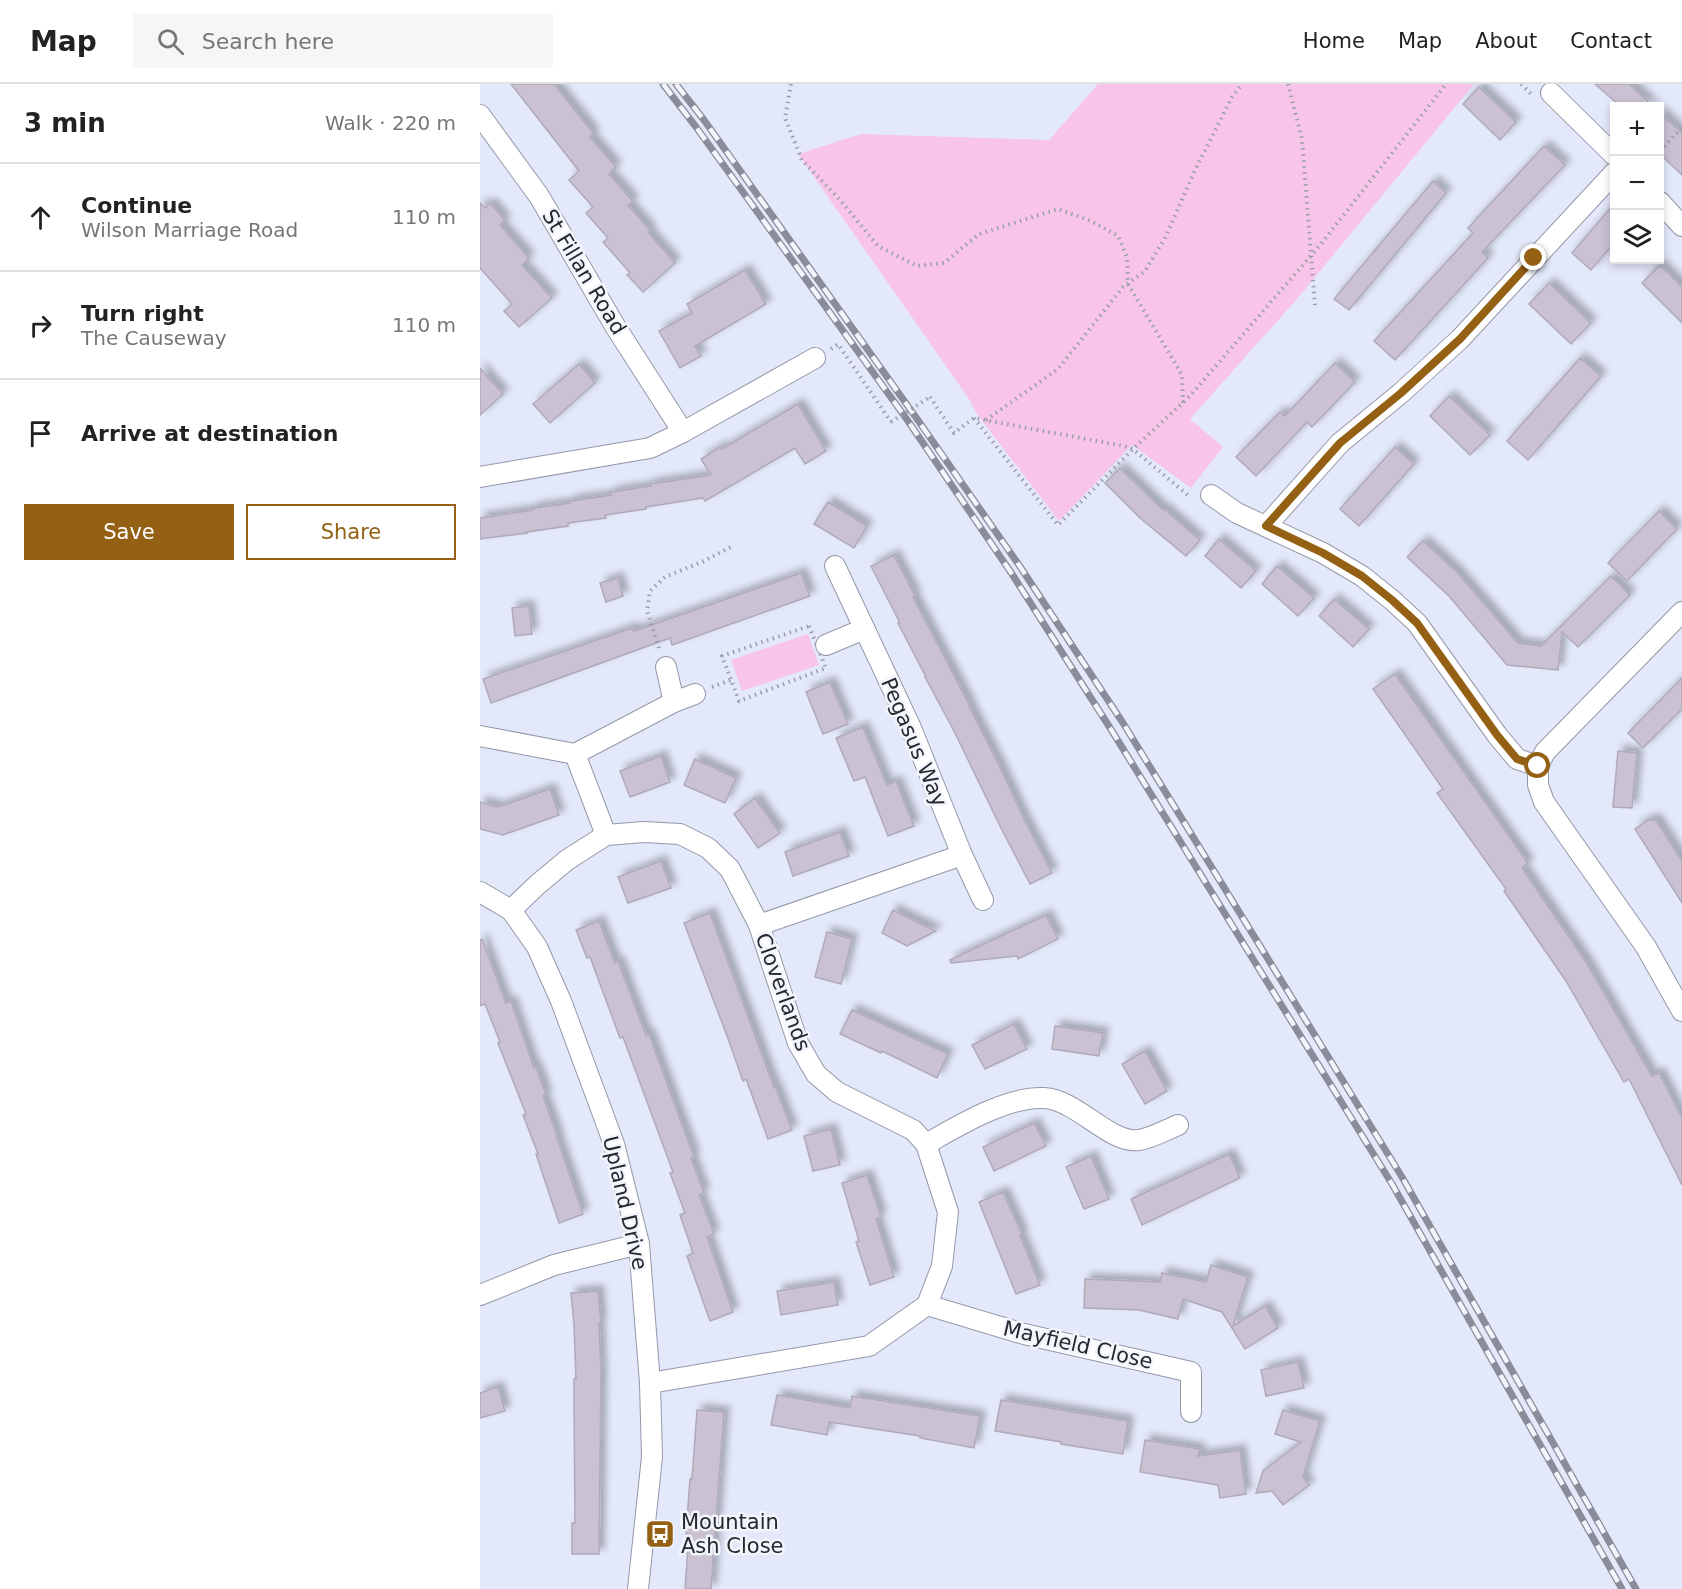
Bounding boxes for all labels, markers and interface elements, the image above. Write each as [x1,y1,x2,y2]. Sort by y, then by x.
search box [133,14,553,68]
text: Map [30,25,97,58]
icon: search [154,25,187,58]
text: Search here [202,29,334,54]
text: Home [1303,29,1365,53]
text: Map [1398,29,1442,53]
text: About [1475,29,1537,53]
text: Contact [1570,29,1652,53]
map controls [1610,102,1664,264]
button: + [1610,102,1664,156]
text: 3 min [24,108,106,138]
text: Walk · 220 m [325,111,456,135]
button: − [1610,156,1664,210]
text: Continue [81,193,192,218]
icon: ahead [24,201,57,234]
text: 110 m [392,205,456,229]
street label: St Fillan Road [537,205,631,339]
button: layers [1610,210,1664,264]
text: Wilson Marriage Road [81,218,298,242]
route end [1520,244,1546,270]
text: Turn right [81,301,204,326]
icon: right [24,309,57,342]
text: 110 m [392,313,456,337]
text: The Causeway [81,326,227,350]
icon: arrive [24,417,57,450]
text: Arrive at destination [81,421,338,446]
button: Save [24,504,234,560]
button: Share [246,504,456,560]
street label: Pegasus Way [876,674,952,810]
route start [1524,752,1550,778]
street label: Cloverlands [751,930,815,1054]
street label: Upland Drive [598,1134,652,1272]
street label: Mayfield Close [1001,1316,1155,1374]
place label: Mountain Ash Close [681,1510,784,1558]
bus stop icon: Mountain Ash Close [644,1518,676,1550]

